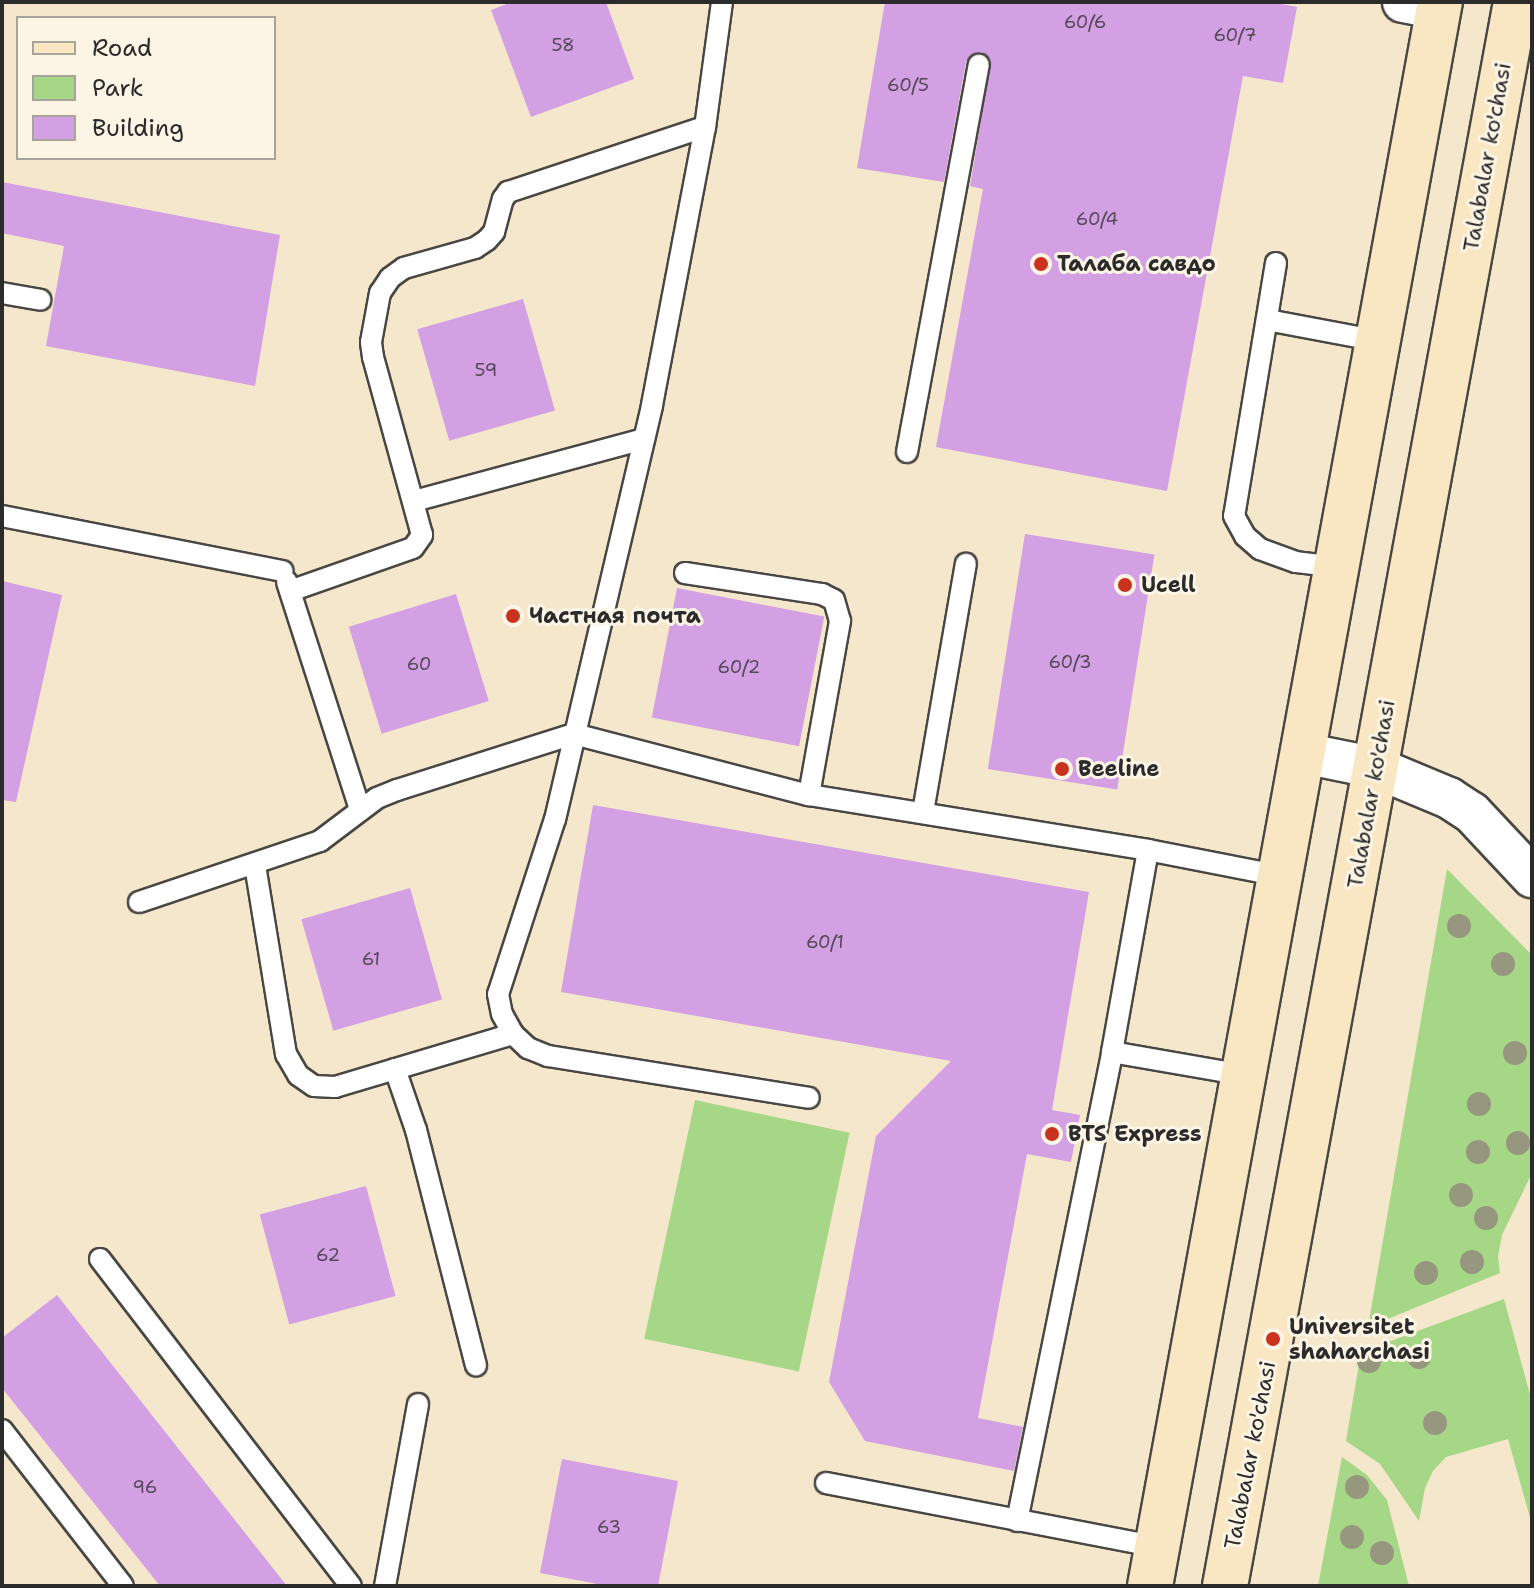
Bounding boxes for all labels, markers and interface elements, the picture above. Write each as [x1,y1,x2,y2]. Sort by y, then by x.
house number: 60/6 [1064,11,1106,33]
legend [16,16,276,160]
house number: 60/7 [1213,24,1257,46]
text: Road [92,32,152,64]
house number: 58 [551,34,575,56]
street label: Talabalar ko'chasi [1457,61,1517,253]
text: Park [92,72,144,104]
house number: 60/5 [887,74,929,96]
text: Building [92,112,184,144]
house number: 60/4 [1076,208,1118,230]
place label: Талаба савдо [1057,251,1216,277]
marker: Талаба савдо [1032,255,1050,273]
house number: 59 [475,359,497,381]
place label: Ucell [1141,572,1196,598]
marker: Ucell [1116,576,1134,594]
place label: Частная почта [529,603,701,629]
marker: Частная почта [504,607,522,625]
house number: 60/3 [1048,651,1092,673]
house number: 60 [407,653,431,675]
house number: 60/2 [718,656,760,678]
street label: Talabalar ko'chasi [1341,698,1401,890]
place label: Beeline [1078,756,1159,782]
marker: Beeline [1053,760,1071,778]
house number: 60/1 [806,931,844,953]
house number: 61 [362,948,380,970]
place label: BTS Express [1068,1121,1202,1147]
marker: BTS Express [1043,1125,1061,1143]
house number: 62 [316,1244,340,1266]
place label: Universitet shaharchasi [1289,1313,1430,1364]
marker: Universitet shaharchasi [1264,1330,1282,1348]
street label: Talabalar ko'chasi [1219,1359,1281,1551]
house number: 96 [133,1476,157,1498]
house number: 63 [597,1516,621,1538]

